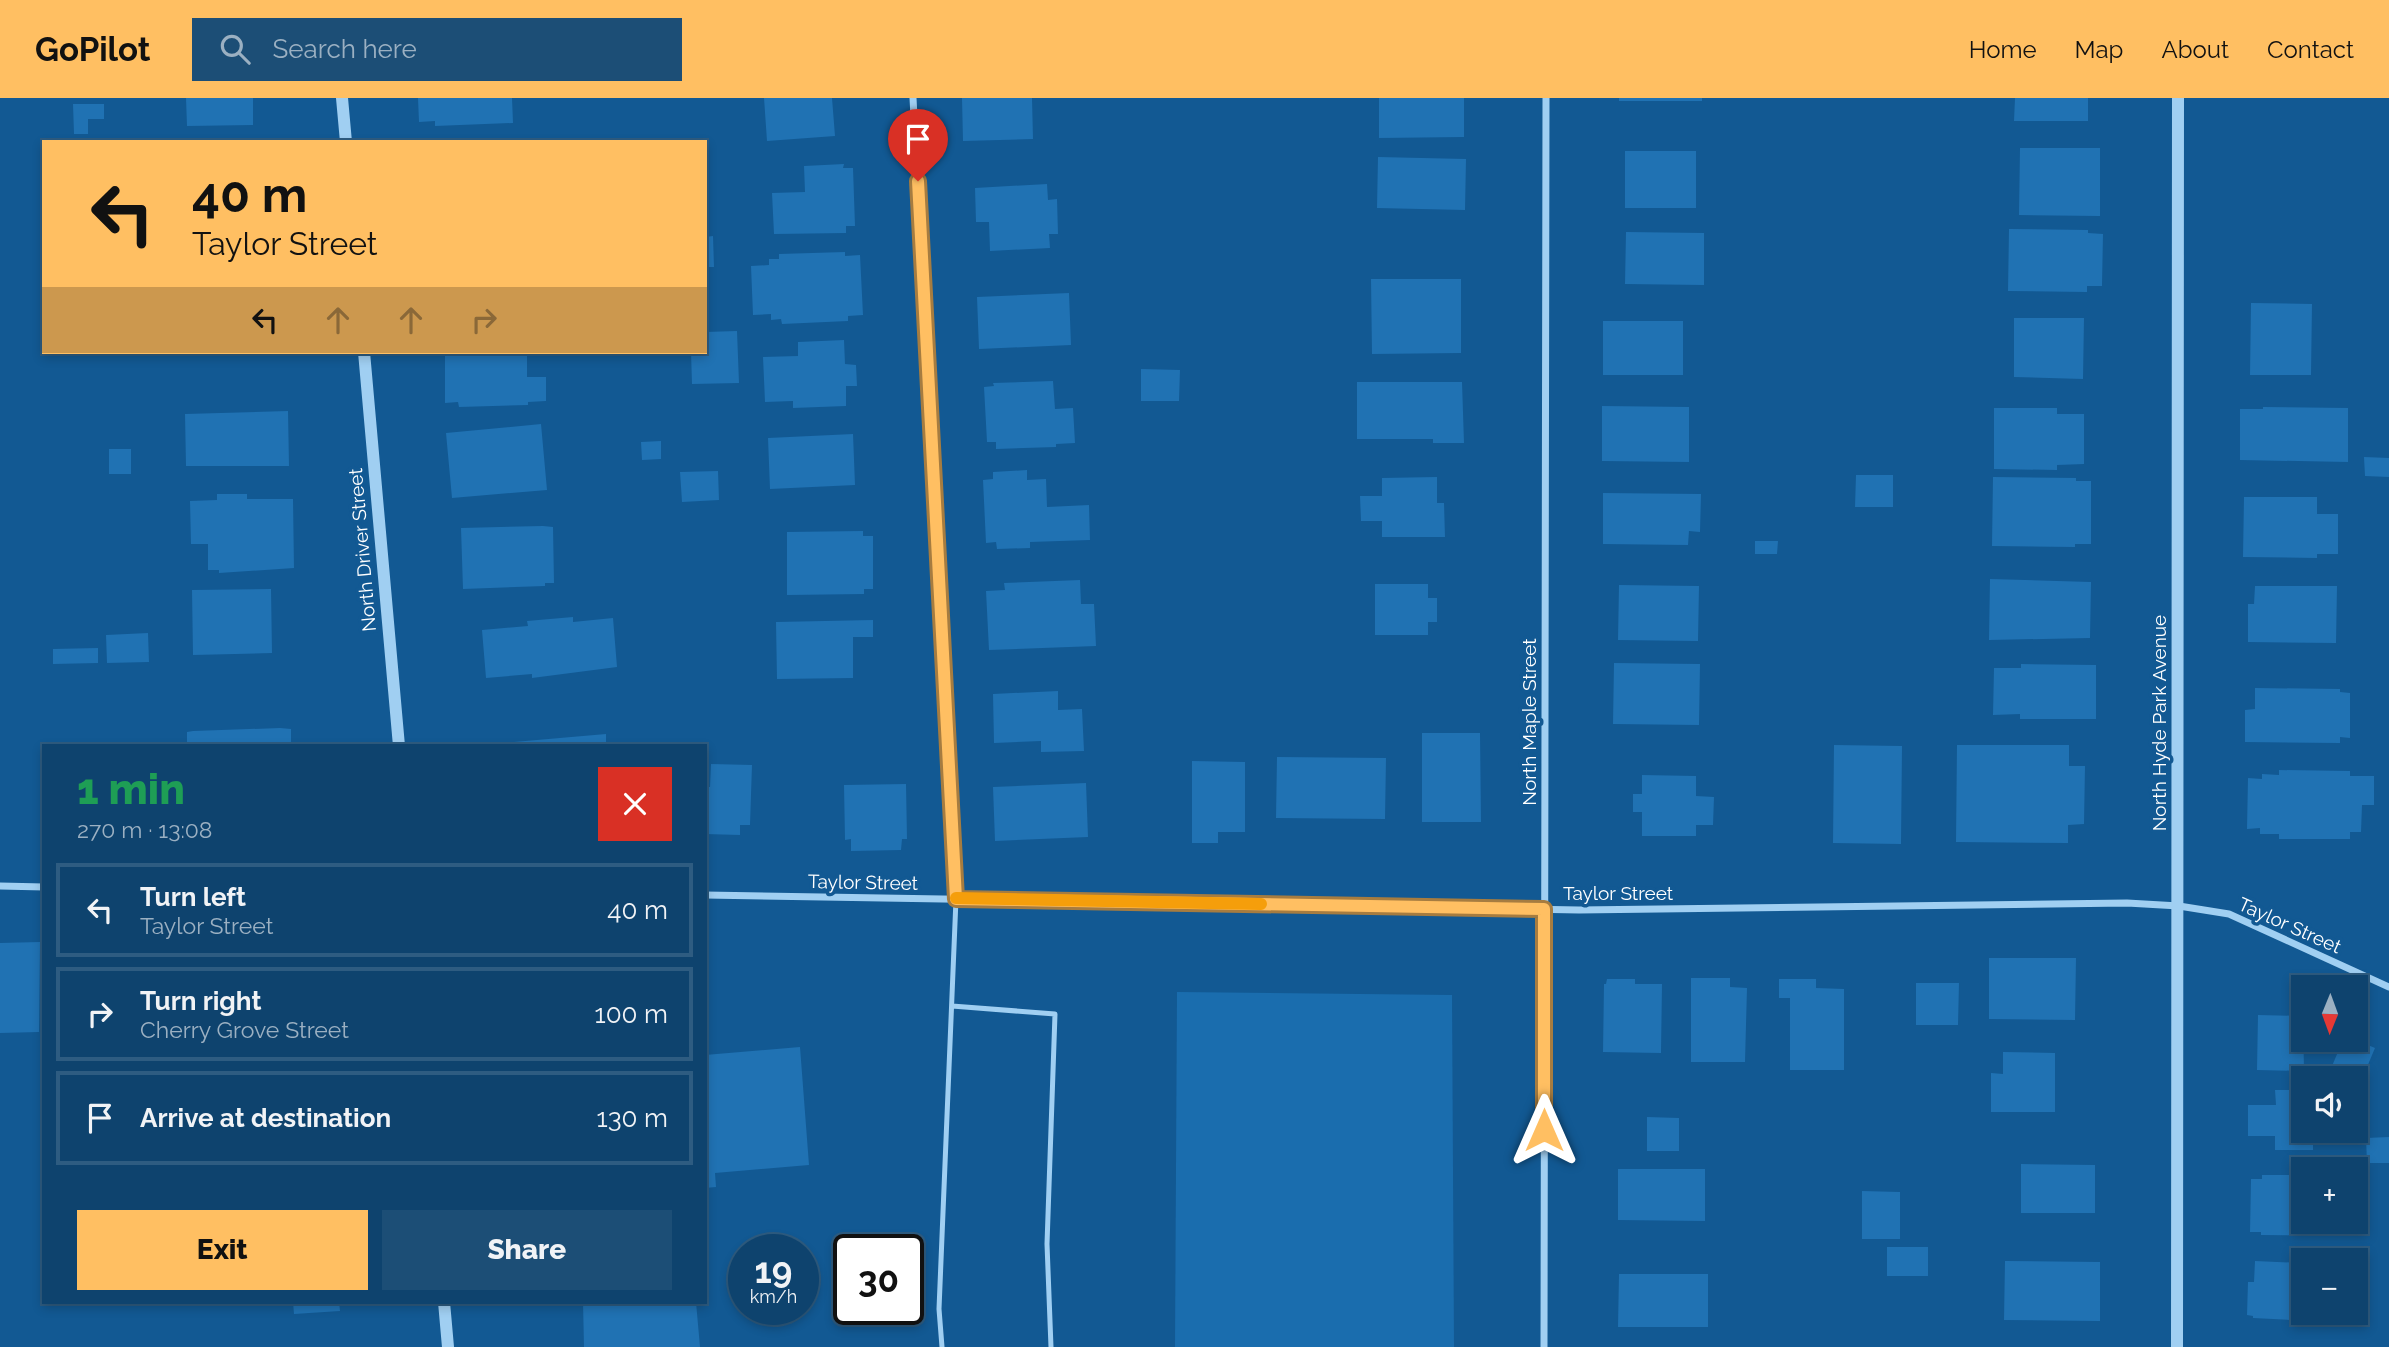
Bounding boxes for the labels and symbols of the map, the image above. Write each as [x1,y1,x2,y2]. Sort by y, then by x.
pin [888,109,948,181]
street label: North Driver Street [344,467,380,633]
street label: North Hyde Park Avenue [2148,615,2170,831]
street label: North Maple Street [1518,638,1540,806]
street label: Taylor Street [808,870,919,894]
street label: Taylor Street [1563,882,1674,904]
street label: Taylor Street [2235,893,2345,958]
north arrow [2291,975,2368,1052]
position arrow [1507,1093,1581,1167]
speed limit sign: 30 [833,1234,924,1325]

